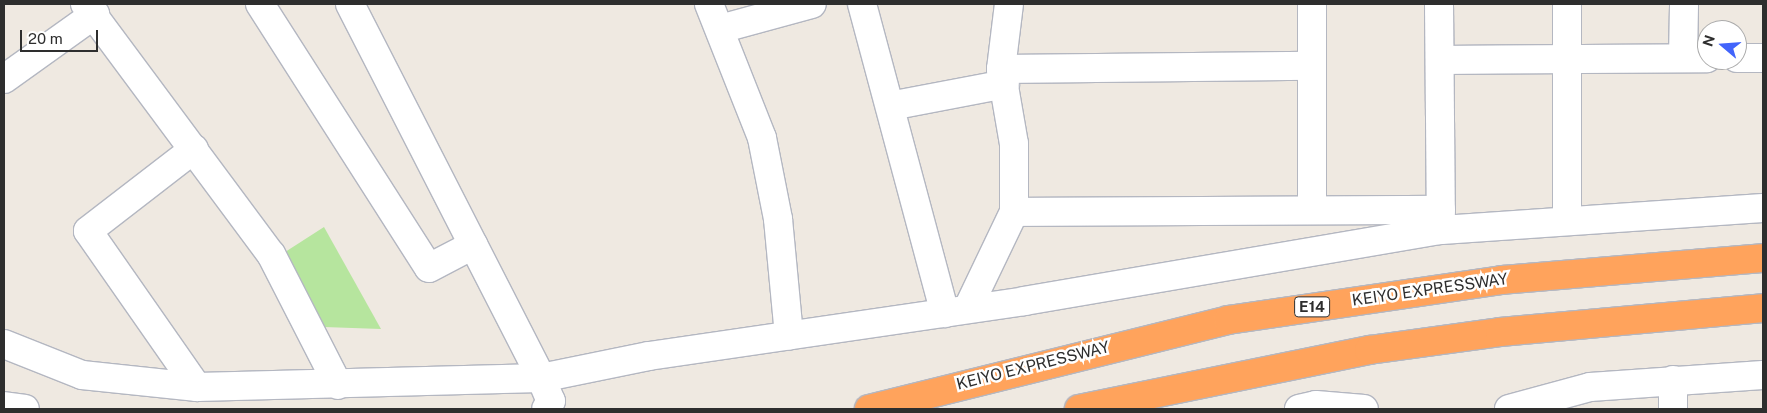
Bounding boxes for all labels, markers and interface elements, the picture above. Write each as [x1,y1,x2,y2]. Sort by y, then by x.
scale bar [22,20,100,52]
north arrow [1697,20,1747,70]
text: 20 m [28,30,63,47]
text: N [1699,33,1718,48]
street label: KEIYO EXPRESSWAY [1351,270,1509,310]
road number: E14 [1293,294,1331,320]
street label: KEIYO EXPRESSWAY [954,338,1112,394]

